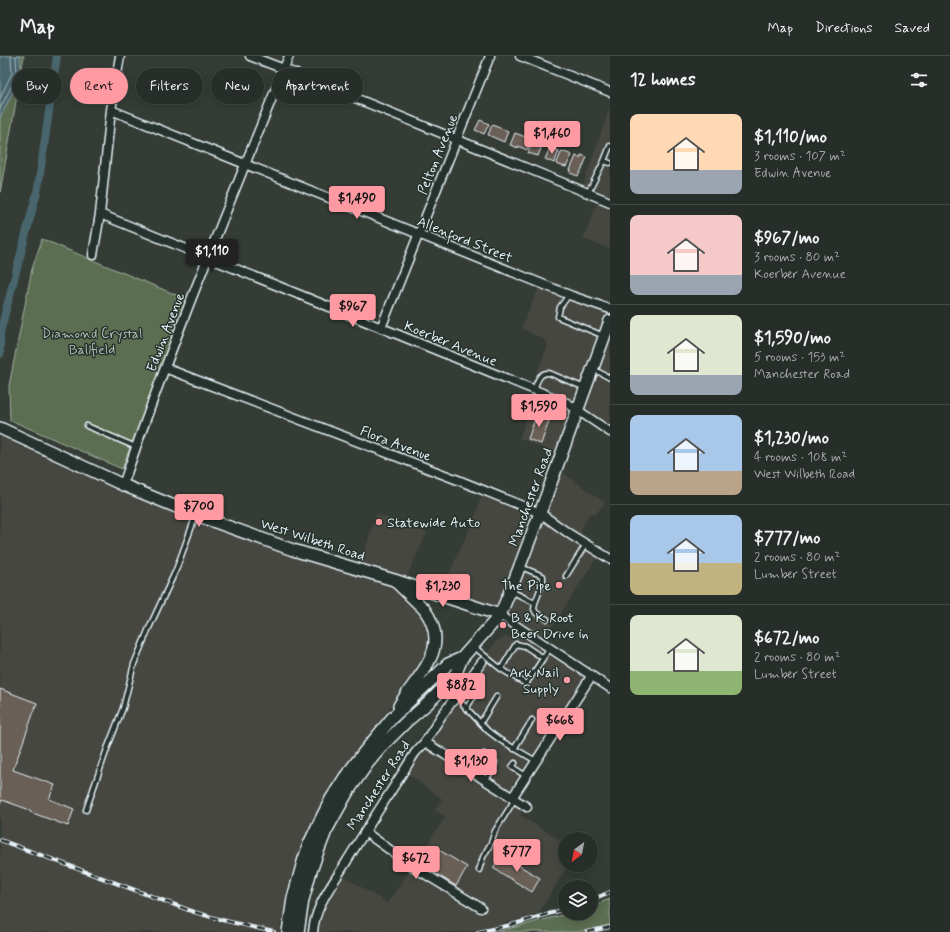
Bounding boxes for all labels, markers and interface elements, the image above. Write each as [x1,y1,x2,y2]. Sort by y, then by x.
text: Map [20,15,55,40]
text: Map [767,19,793,37]
text: Directions [815,19,873,37]
text: Saved [895,19,930,37]
chip: Buy [12,68,62,104]
chip: Rent [70,68,128,104]
chip: Filters [136,68,203,104]
chip: New [211,68,264,104]
chip: Apartment [272,68,363,104]
text: 12 homes [630,69,696,91]
icon: filters [908,69,930,91]
street label: Pelton Avenue [414,111,462,197]
pin: $1,460 [519,121,585,155]
text: $1,460 [533,125,571,142]
text: $1,110/mo [754,126,827,148]
icon: home [662,130,710,178]
text: 3 rooms · 107 m² [754,148,846,165]
text: Edwin Avenue [754,165,831,182]
pin: $1,490 [324,186,390,220]
text: $1,490 [338,190,376,207]
street label: Allenford Street [414,213,515,269]
text: $967/mo [754,227,819,249]
icon: home [662,231,710,279]
pin: $1,110 [179,239,245,273]
text: $1,110 [195,243,229,260]
text: 3 rooms · 80 m² [754,249,840,266]
text: Koerber Avenue [754,266,846,283]
street label: Edwin Avenue [143,290,189,374]
pin: $967 [329,294,377,328]
text: $967 [339,298,367,315]
street label: Koerber Avenue [401,317,500,371]
park label: Diamond Crystal Ballfield [42,325,142,359]
text: $1,590/mo [754,327,831,349]
icon: home [662,331,710,379]
text: 5 rooms · 153 m² [754,349,845,366]
text: Manchester Road [754,366,850,383]
pin: $1,590 [506,394,572,428]
text: $1,590 [520,398,558,415]
street label: Flora Avenue [357,422,434,466]
text: $1,230/mo [754,427,829,449]
icon: home [662,431,710,479]
street label: Manchester Road [505,446,557,549]
text: 4 rooms · 108 m² [754,449,847,466]
text: West Wilbeth Road [754,466,855,483]
pin: $700 [175,494,223,528]
text: $700 [184,498,214,515]
place label: Statewide Auto [387,514,480,532]
street label: West Wilbeth Road [258,515,367,565]
marker: Statewide Auto [374,517,384,527]
text: $777/mo [754,527,821,549]
icon: home [662,531,710,579]
text: 2 rooms · 80 m² [754,549,840,566]
text: Lumber Street [754,566,837,583]
pin: $1,230 [410,574,476,608]
place label: The Pipe [501,577,551,595]
text: $1,230 [425,578,461,595]
marker: The Pipe [554,580,564,590]
place label: B & K Root Beer Drive in [511,609,589,643]
marker: B & K Root Beer Drive in [498,620,508,630]
text: $672/mo [754,627,820,649]
icon: home [662,631,710,679]
text: 2 rooms · 80 m² [754,649,840,666]
place label: Ark Nail Supply [509,664,559,698]
text: Lumber Street [754,666,837,683]
pin: $882 [437,673,485,707]
marker: Ark Nail Supply [562,675,572,685]
text: $882 [446,677,476,694]
pin: $668 [536,708,584,742]
text: $668 [546,712,574,729]
street label: Manchester Road [343,737,415,834]
pin: $1,130 [438,749,504,783]
text: $1,130 [454,753,488,770]
north arrow [558,832,598,872]
map controls [558,832,598,920]
pin: $777 [493,839,541,873]
text: $777 [502,843,532,860]
pin: $672 [392,846,440,880]
text: $672 [402,850,430,867]
button: layers [558,880,598,920]

